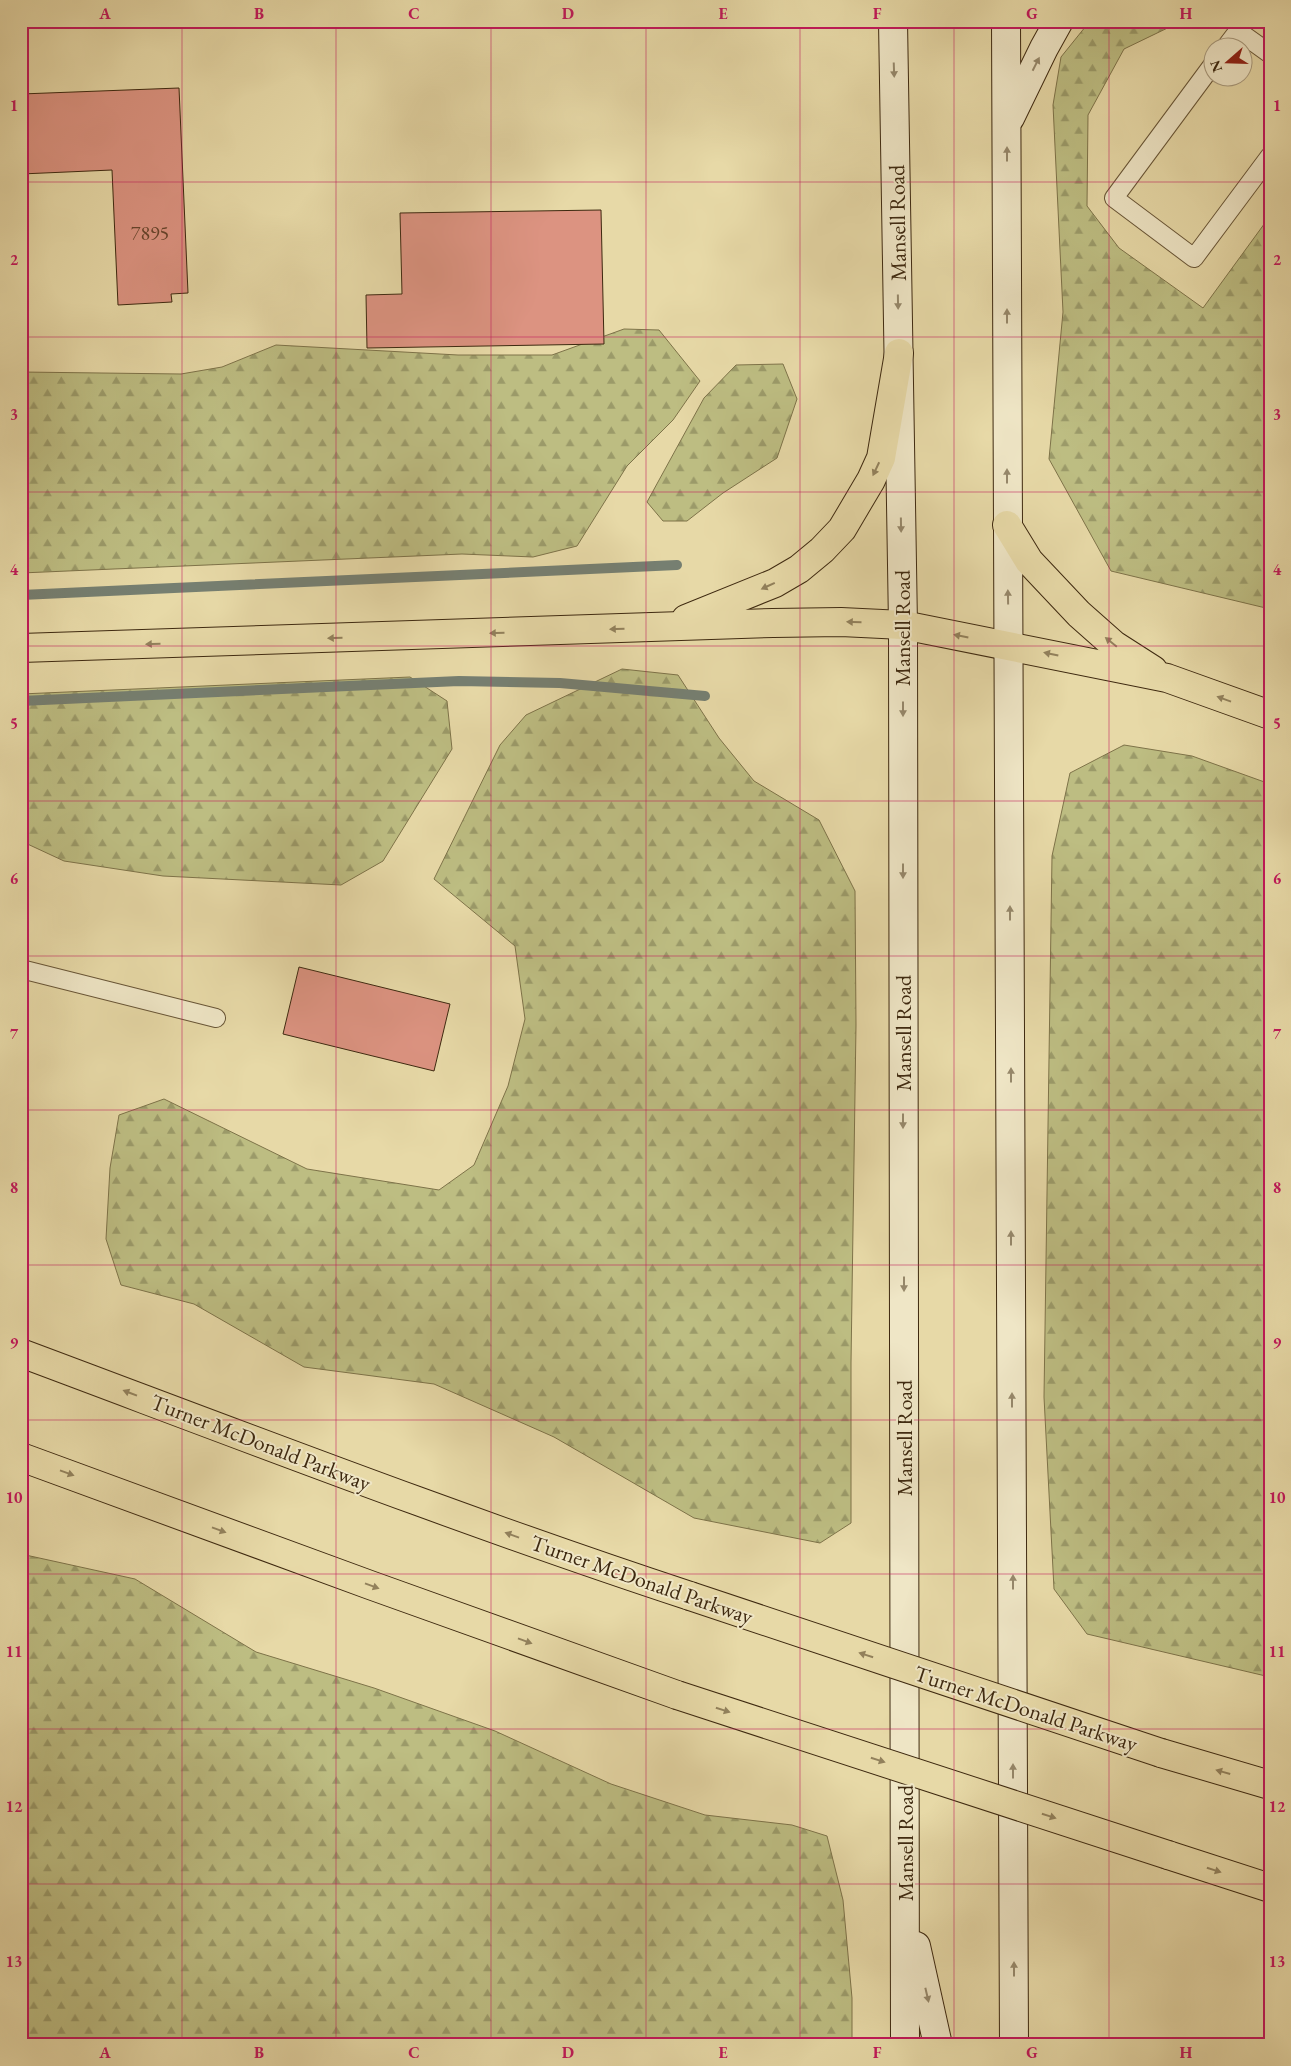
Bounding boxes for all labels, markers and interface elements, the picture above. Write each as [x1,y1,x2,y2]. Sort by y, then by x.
text: A [98,3,111,24]
text: B [254,3,264,24]
text: C [408,3,420,24]
text: D [562,3,574,24]
text: E [718,3,728,24]
text: F [873,3,882,24]
text: G [1026,3,1038,24]
text: H [1180,3,1193,24]
north arrow [1204,38,1254,88]
one-way arrow [1032,57,1040,71]
text: N [1205,57,1226,75]
one-way arrow [891,62,899,78]
text: 1 [10,95,18,116]
text: 1 [1273,95,1281,116]
one-way arrow [1003,145,1011,161]
street label: Mansell Road [882,164,913,281]
house number: 7895 [131,220,169,246]
text: 2 [10,249,19,270]
text: 2 [1273,249,1282,270]
one-way arrow [894,295,902,311]
one-way arrow [1003,308,1011,324]
text: 3 [10,404,18,425]
text: 3 [1273,404,1281,425]
one-way arrow [871,462,880,477]
one-way arrow [1003,468,1011,484]
one-way arrow [898,517,906,533]
text: 4 [10,559,19,580]
text: 4 [1273,559,1282,580]
street label: Mansell Road [888,569,917,686]
one-way arrow [761,582,775,590]
one-way arrow [1004,589,1012,605]
one-way arrow [846,618,862,626]
one-way arrow [609,625,625,633]
one-way arrow [489,629,505,637]
one-way arrow [953,632,969,640]
one-way arrow [326,635,342,643]
one-way arrow [1105,637,1118,648]
one-way arrow [145,640,161,648]
one-way arrow [1042,650,1058,658]
one-way arrow [1216,695,1231,703]
one-way arrow [899,701,907,717]
text: 5 [10,713,18,734]
text: 5 [1273,713,1281,734]
one-way arrow [899,863,907,879]
text: 6 [10,868,19,889]
text: 6 [1273,868,1282,889]
one-way arrow [1006,904,1014,920]
street label: Mansell Road [889,974,918,1091]
text: 7 [10,1023,19,1044]
text: 7 [1273,1023,1282,1044]
one-way arrow [1007,1067,1015,1083]
one-way arrow [899,1113,907,1129]
text: 8 [10,1177,18,1198]
text: 8 [1273,1177,1281,1198]
one-way arrow [1007,1229,1015,1245]
one-way arrow [900,1276,908,1292]
text: 9 [10,1332,19,1353]
text: 9 [1273,1332,1282,1353]
street label: Mansell Road [890,1379,919,1496]
street label: Turner McDonald Parkway [147,1387,375,1498]
one-way arrow [122,1389,137,1396]
one-way arrow [1008,1392,1016,1408]
one-way arrow [60,1470,74,1478]
text: 10 [6,1487,23,1508]
text: 10 [1269,1487,1286,1508]
one-way arrow [212,1527,227,1534]
street label: Turner McDonald Parkway [527,1528,757,1631]
one-way arrow [504,1531,519,1539]
one-way arrow [1009,1574,1017,1590]
one-way arrow [365,1582,380,1590]
one-way arrow [518,1637,533,1645]
text: 11 [6,1641,22,1662]
text: 11 [1269,1641,1285,1662]
one-way arrow [858,1651,873,1658]
street label: Turner McDonald Parkway [911,1659,1141,1758]
one-way arrow [716,1707,731,1714]
one-way arrow [870,1757,885,1765]
one-way arrow [1009,1763,1017,1779]
one-way arrow [1215,1767,1230,1775]
street label: Mansell Road [891,1784,920,1901]
text: 12 [6,1796,23,1817]
text: 12 [1269,1796,1286,1817]
one-way arrow [1042,1812,1057,1820]
one-way arrow [1207,1867,1222,1874]
text: 13 [6,1951,22,1972]
text: 13 [1269,1951,1285,1972]
one-way arrow [1010,1961,1018,1977]
one-way arrow [923,1987,931,2002]
text: A [98,2042,111,2063]
text: B [254,2042,264,2063]
text: C [408,2042,420,2063]
text: D [562,2042,574,2063]
text: E [718,2042,728,2063]
text: F [873,2042,882,2063]
text: G [1026,2042,1038,2063]
text: H [1180,2042,1193,2063]

